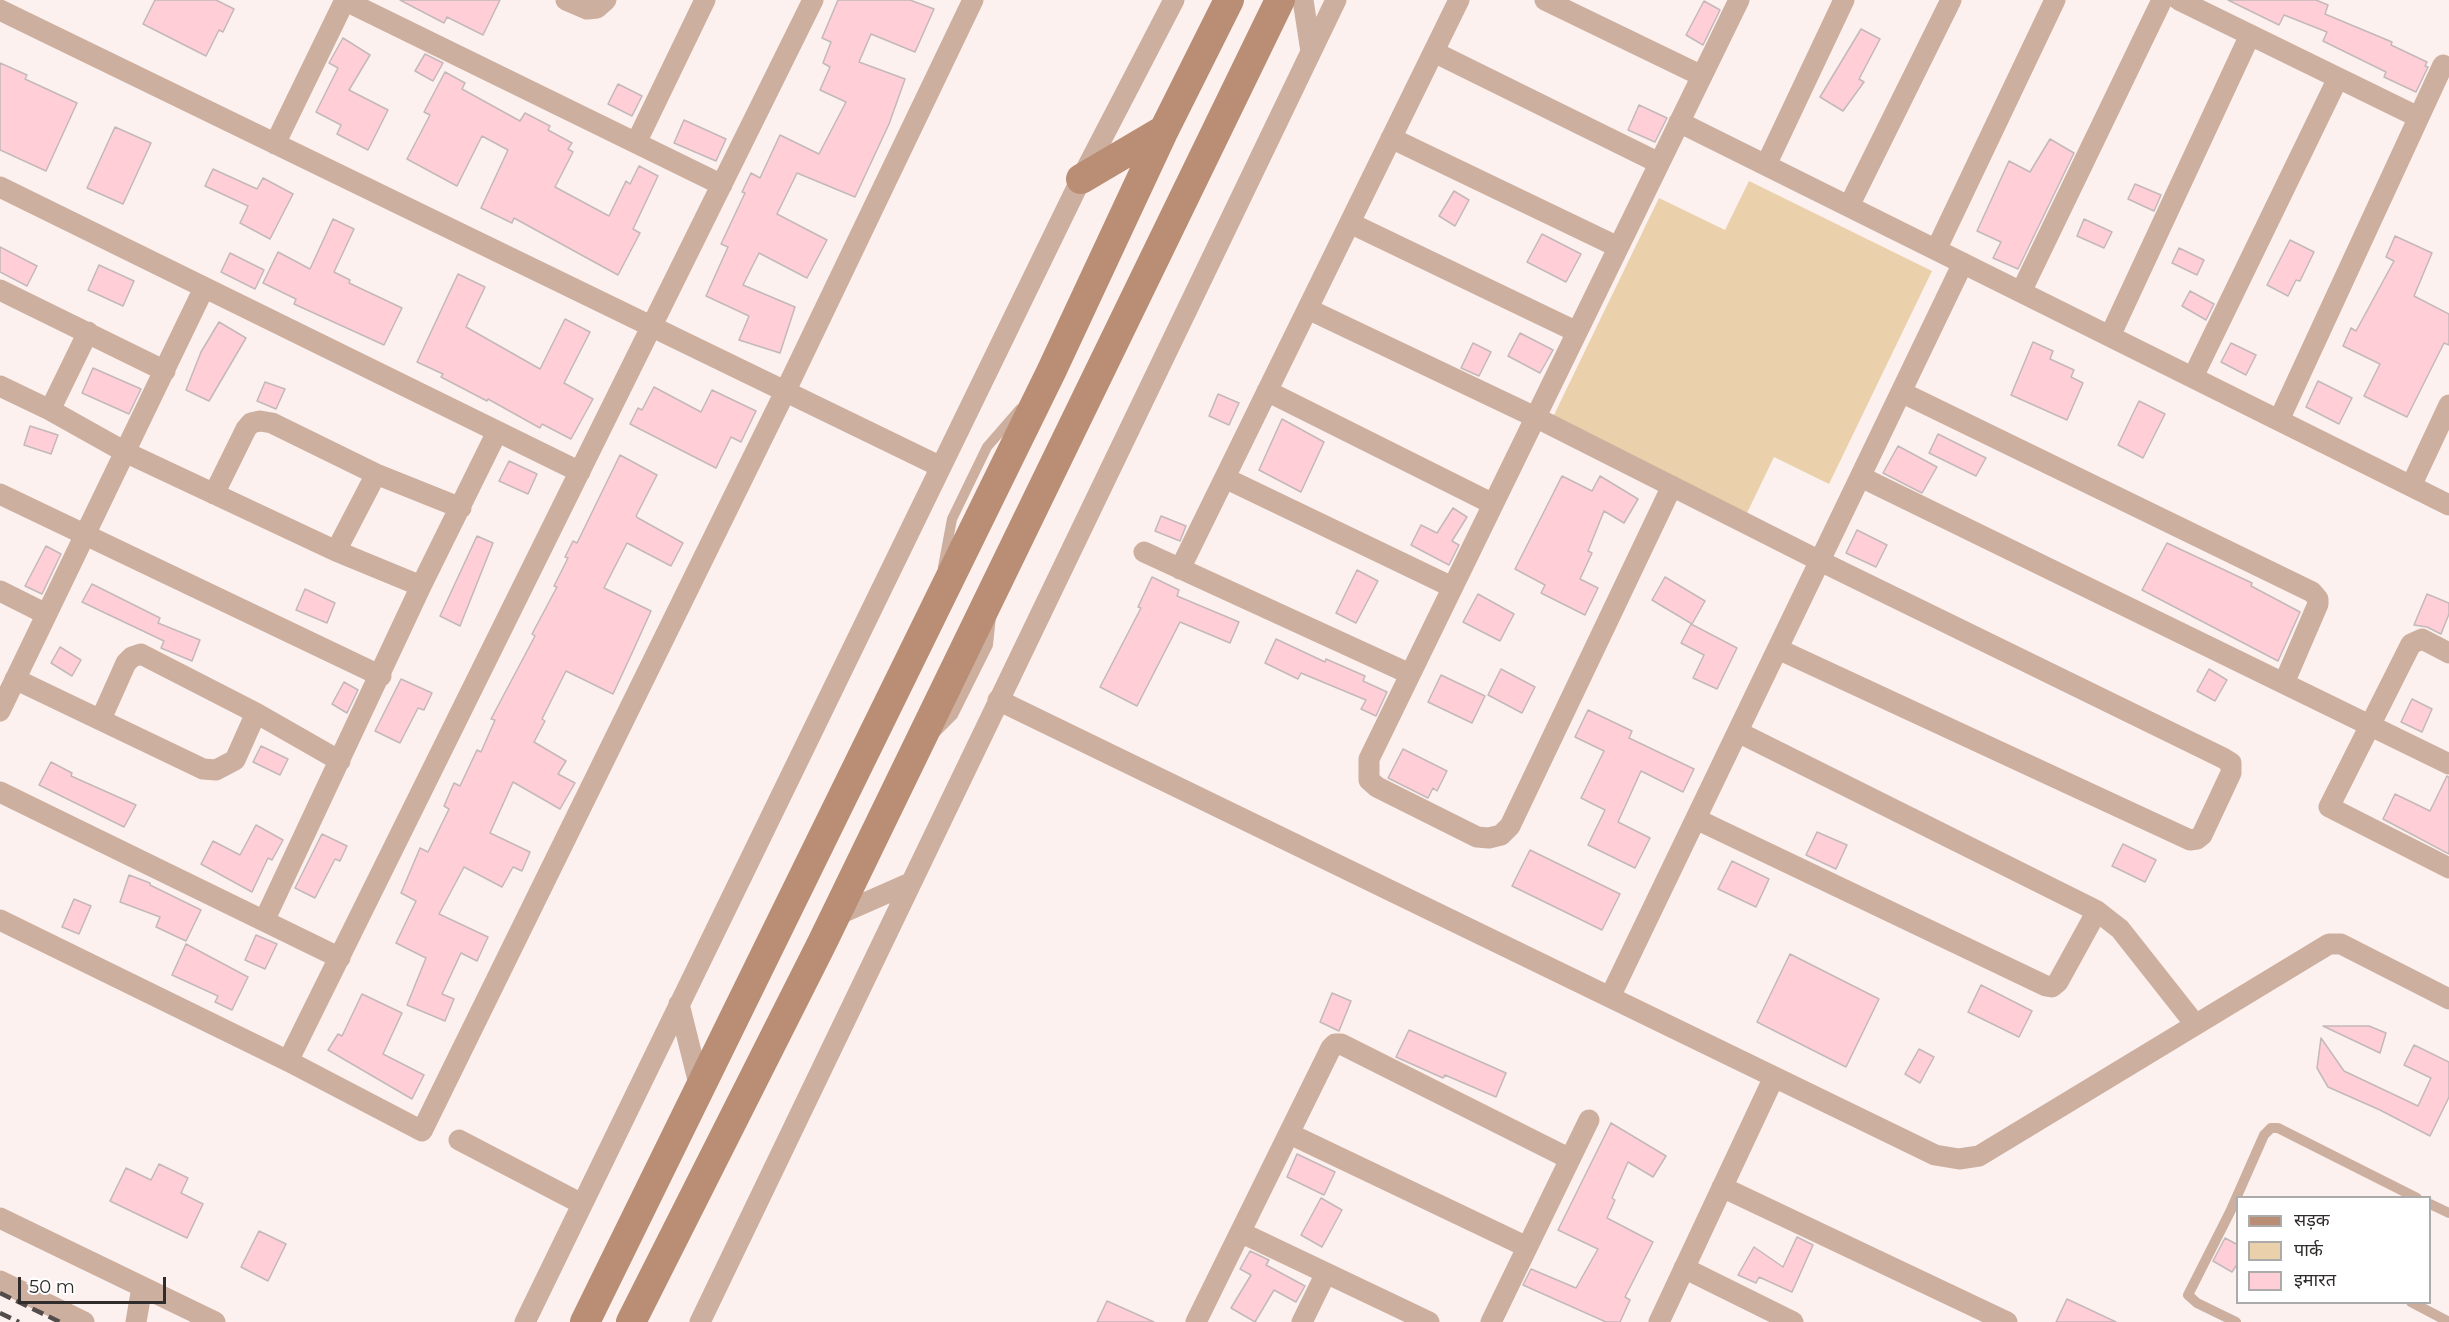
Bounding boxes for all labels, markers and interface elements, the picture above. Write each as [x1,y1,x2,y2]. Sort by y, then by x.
legend [2236,1196,2431,1304]
text: सड़क [2294,1209,2330,1231]
text: पार्क [2294,1239,2323,1261]
scale bar [21,1265,170,1303]
text: इमारत [2294,1269,2336,1291]
text: 50 m [29,1276,75,1298]

